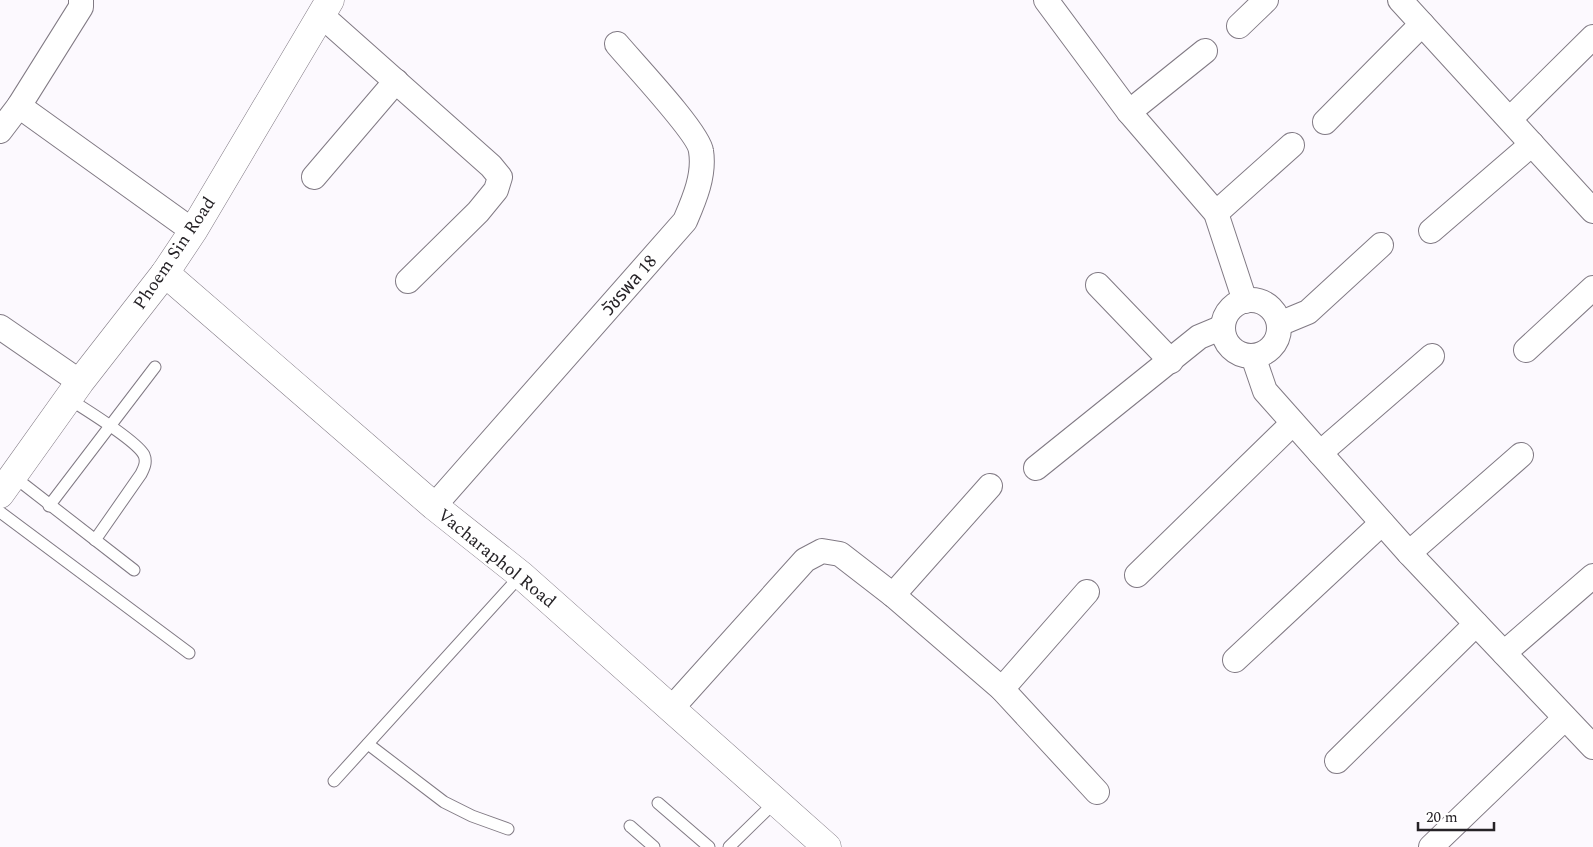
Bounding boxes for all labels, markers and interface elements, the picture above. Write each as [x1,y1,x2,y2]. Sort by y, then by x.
street label: Phoem Sin Road [127,191,222,315]
street label: วัชรพล 18 [595,249,663,322]
street label: Vacharaphol Road [431,502,562,615]
scale bar [1418,800,1494,832]
text: 20 m [1426,806,1458,829]

